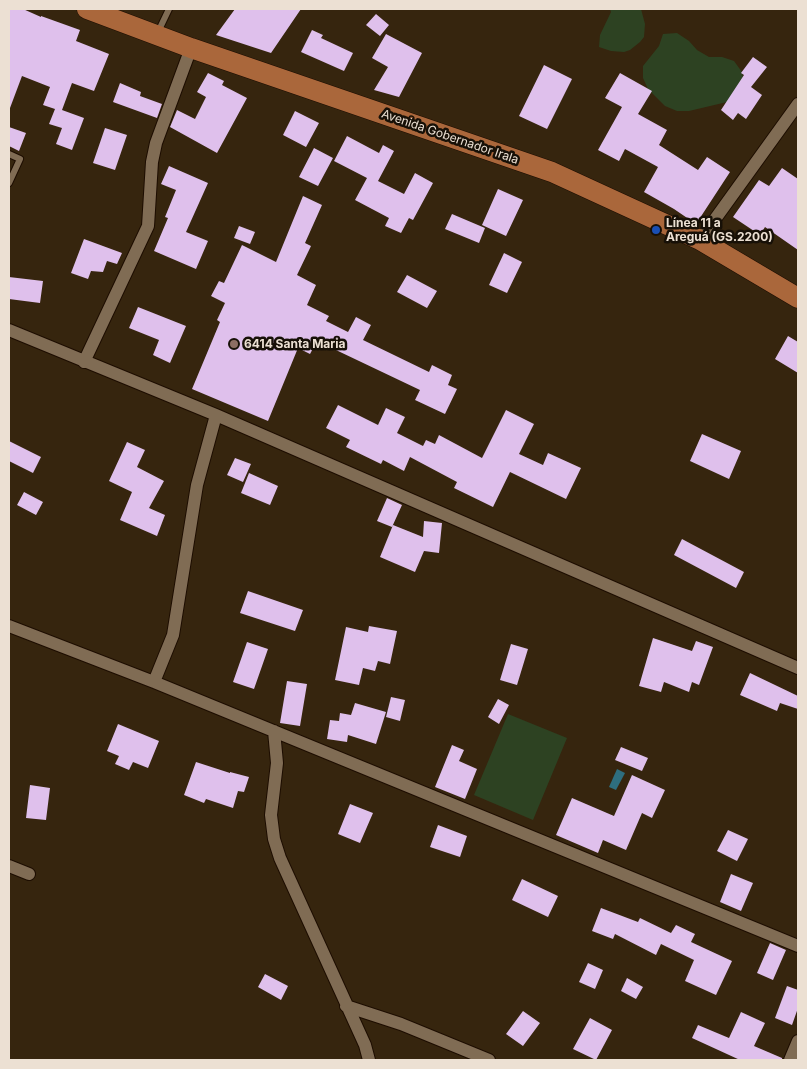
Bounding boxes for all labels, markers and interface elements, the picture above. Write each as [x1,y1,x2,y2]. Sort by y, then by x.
street label: Avenida Gobernador Irala [380,107,520,167]
place label: Línea 11 a Areguá (GS.2200) [666,216,773,244]
marker: Línea 11 a Areguá (GS.2200) [650,224,662,236]
place label: 6414 Santa Maria [244,337,345,351]
marker: 6414 Santa Maria [228,338,240,350]

